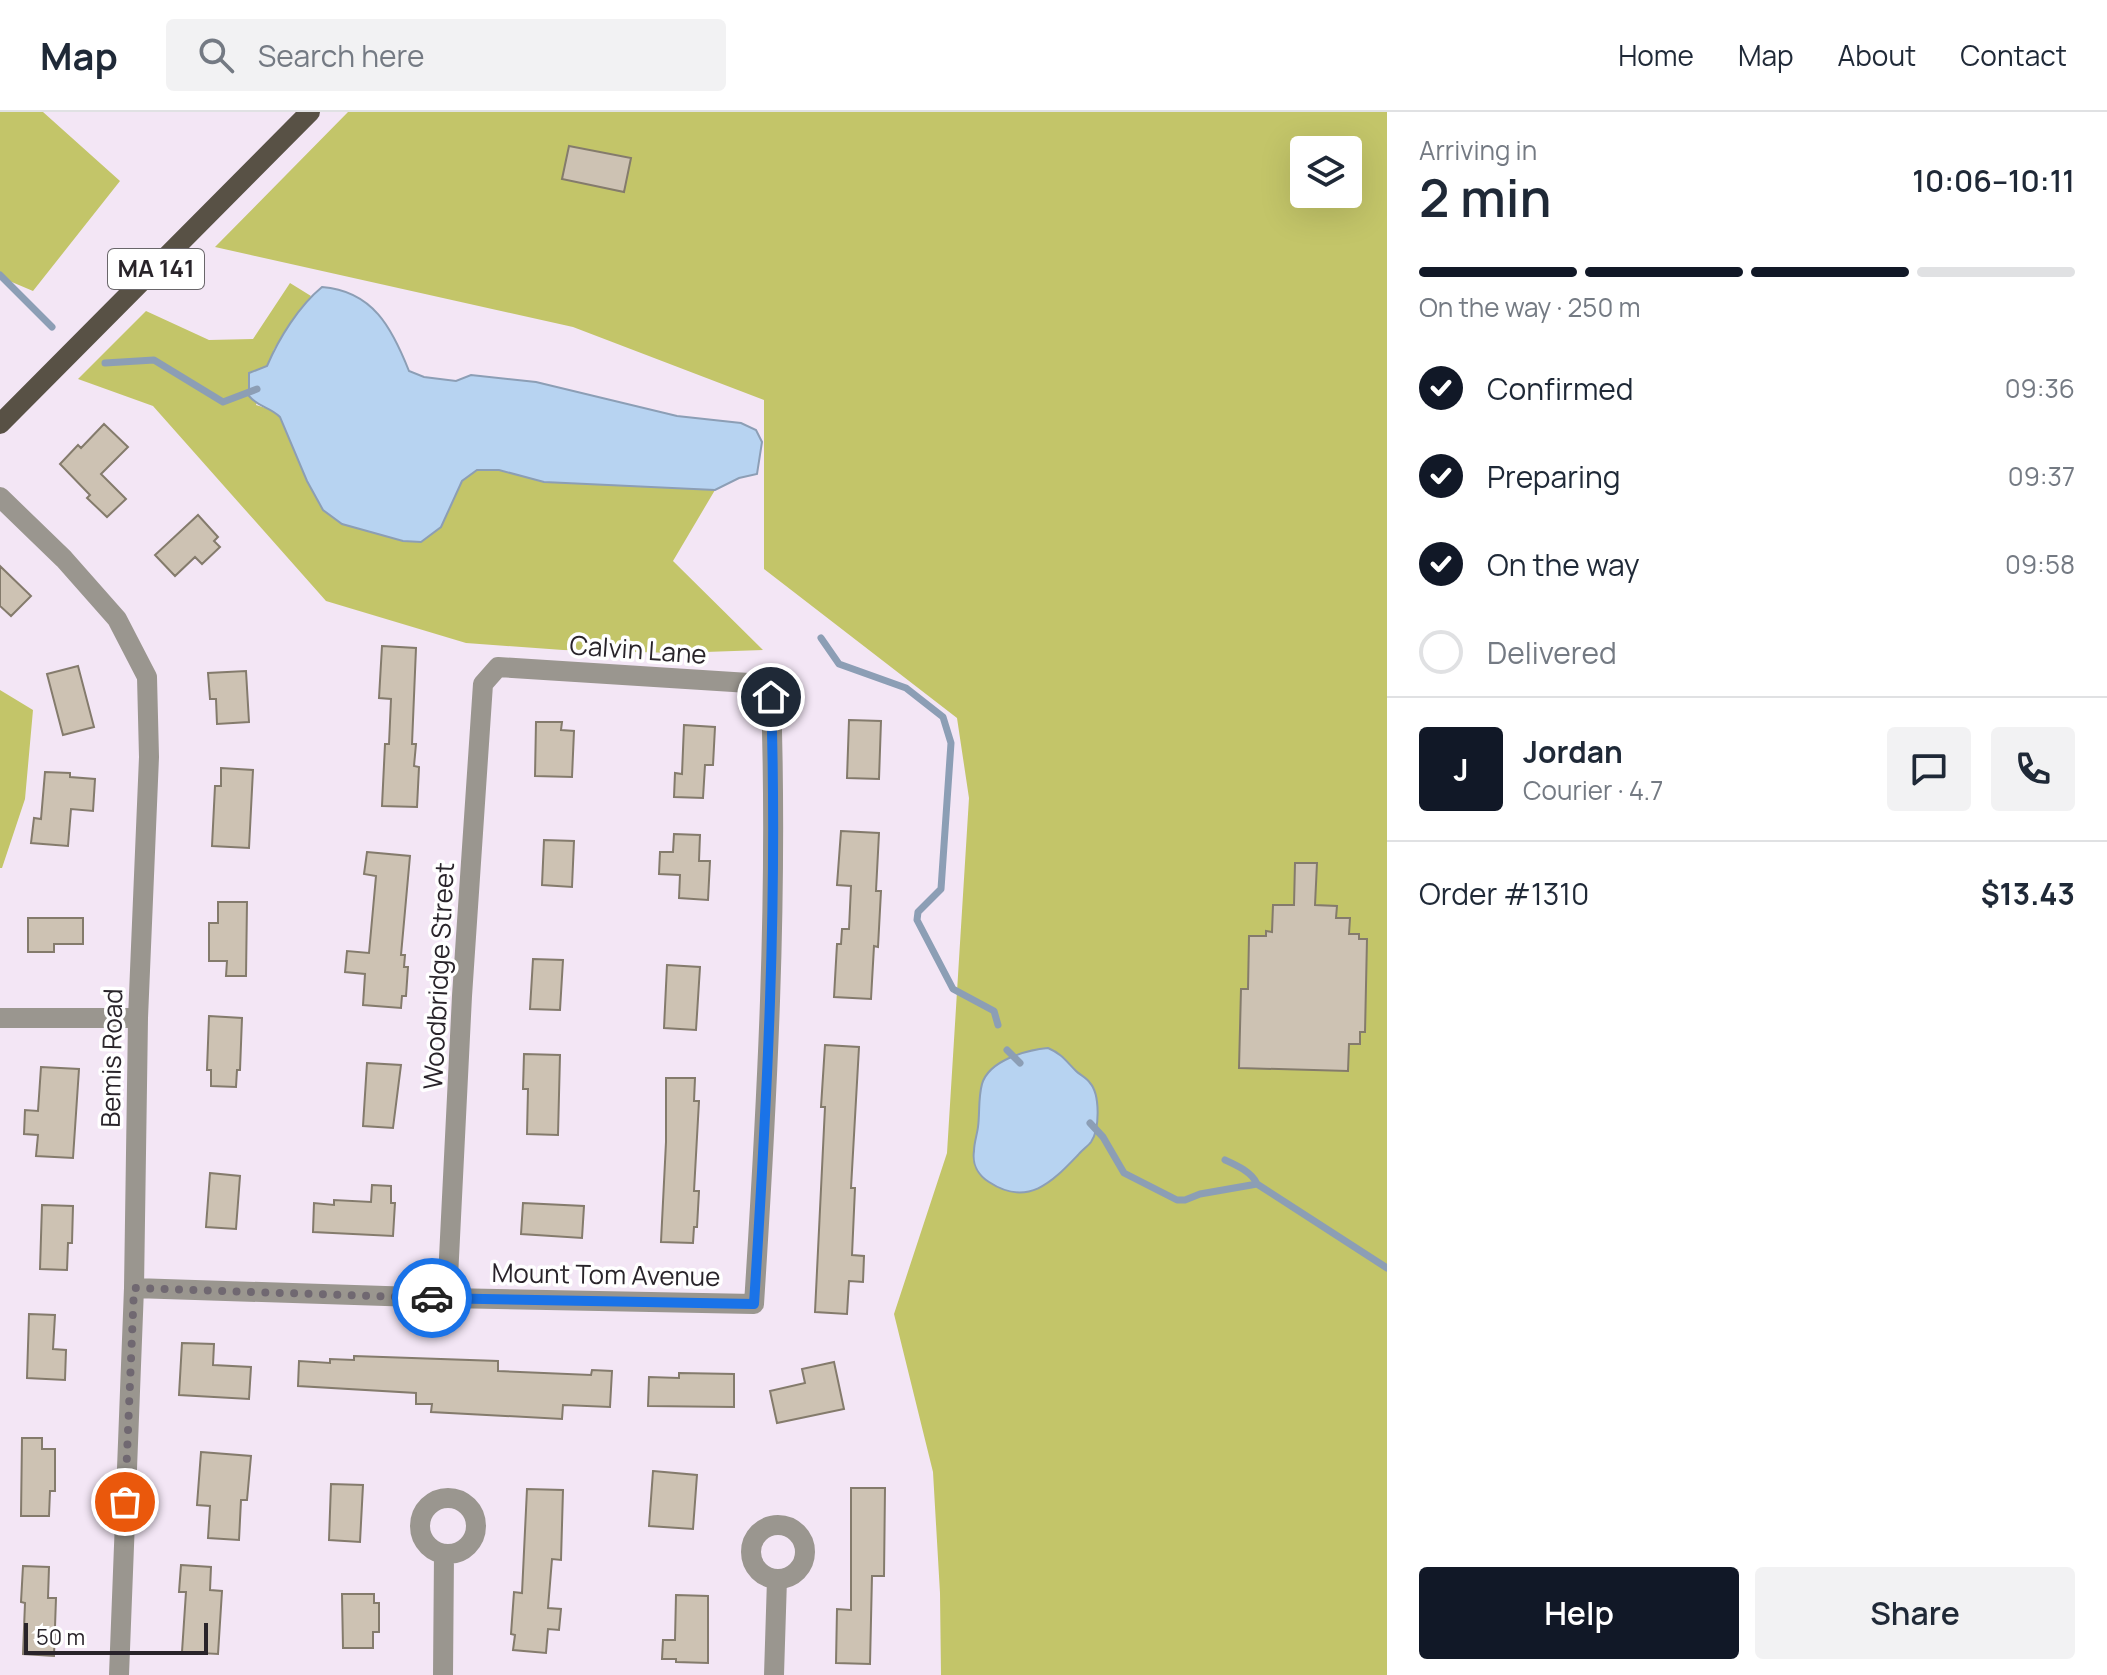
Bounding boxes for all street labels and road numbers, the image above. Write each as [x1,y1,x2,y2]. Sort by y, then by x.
road number: MA 141 [108,249,204,289]
street label: Calvin Lane [568,626,708,672]
street label: Woodbridge Street [414,861,462,1090]
street label: Bemis Road [92,988,130,1128]
street label: Mount Tom Avenue [491,1254,721,1294]

